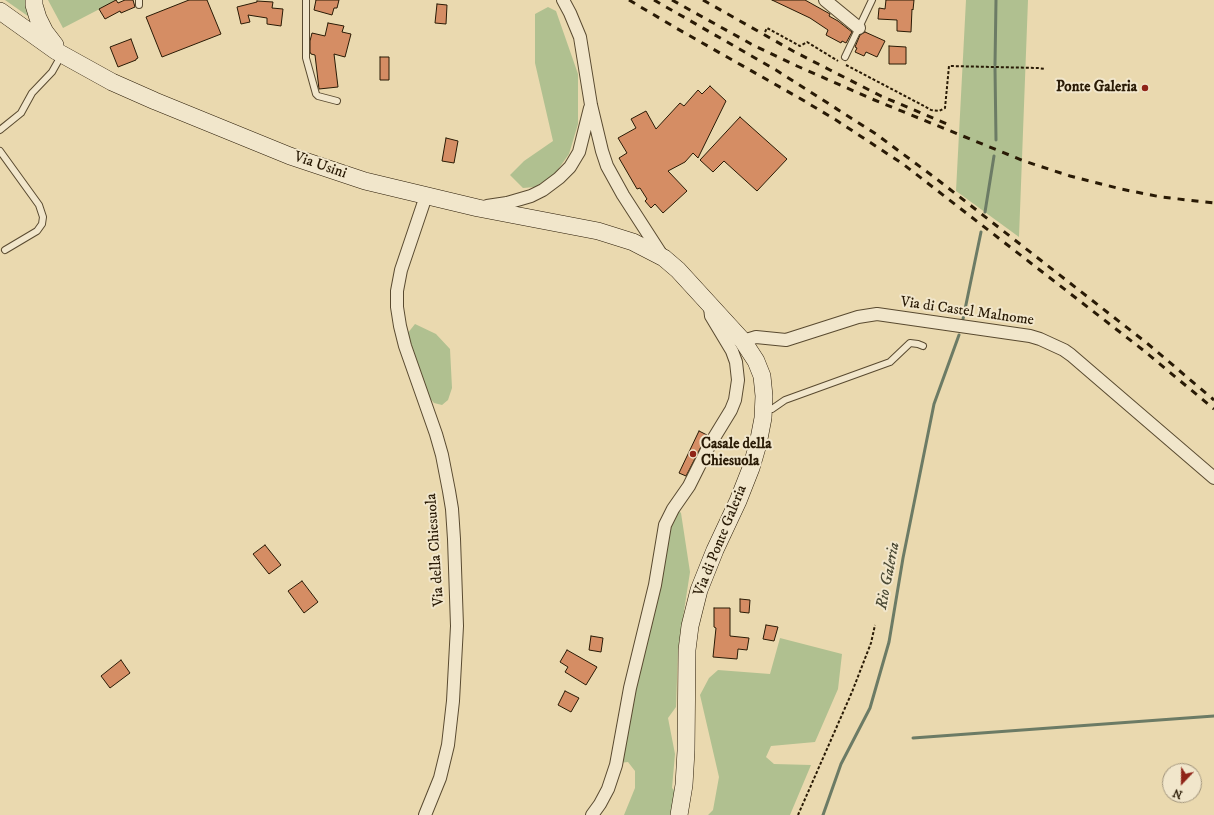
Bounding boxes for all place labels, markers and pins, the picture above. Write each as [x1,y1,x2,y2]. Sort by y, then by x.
place label: Ponte Galeria [1056,79,1137,97]
marker: Ponte Galeria [1140,83,1150,93]
place label: Casale della Chiesuola [701,436,772,471]
marker: Casale della Chiesuola [688,449,698,459]

